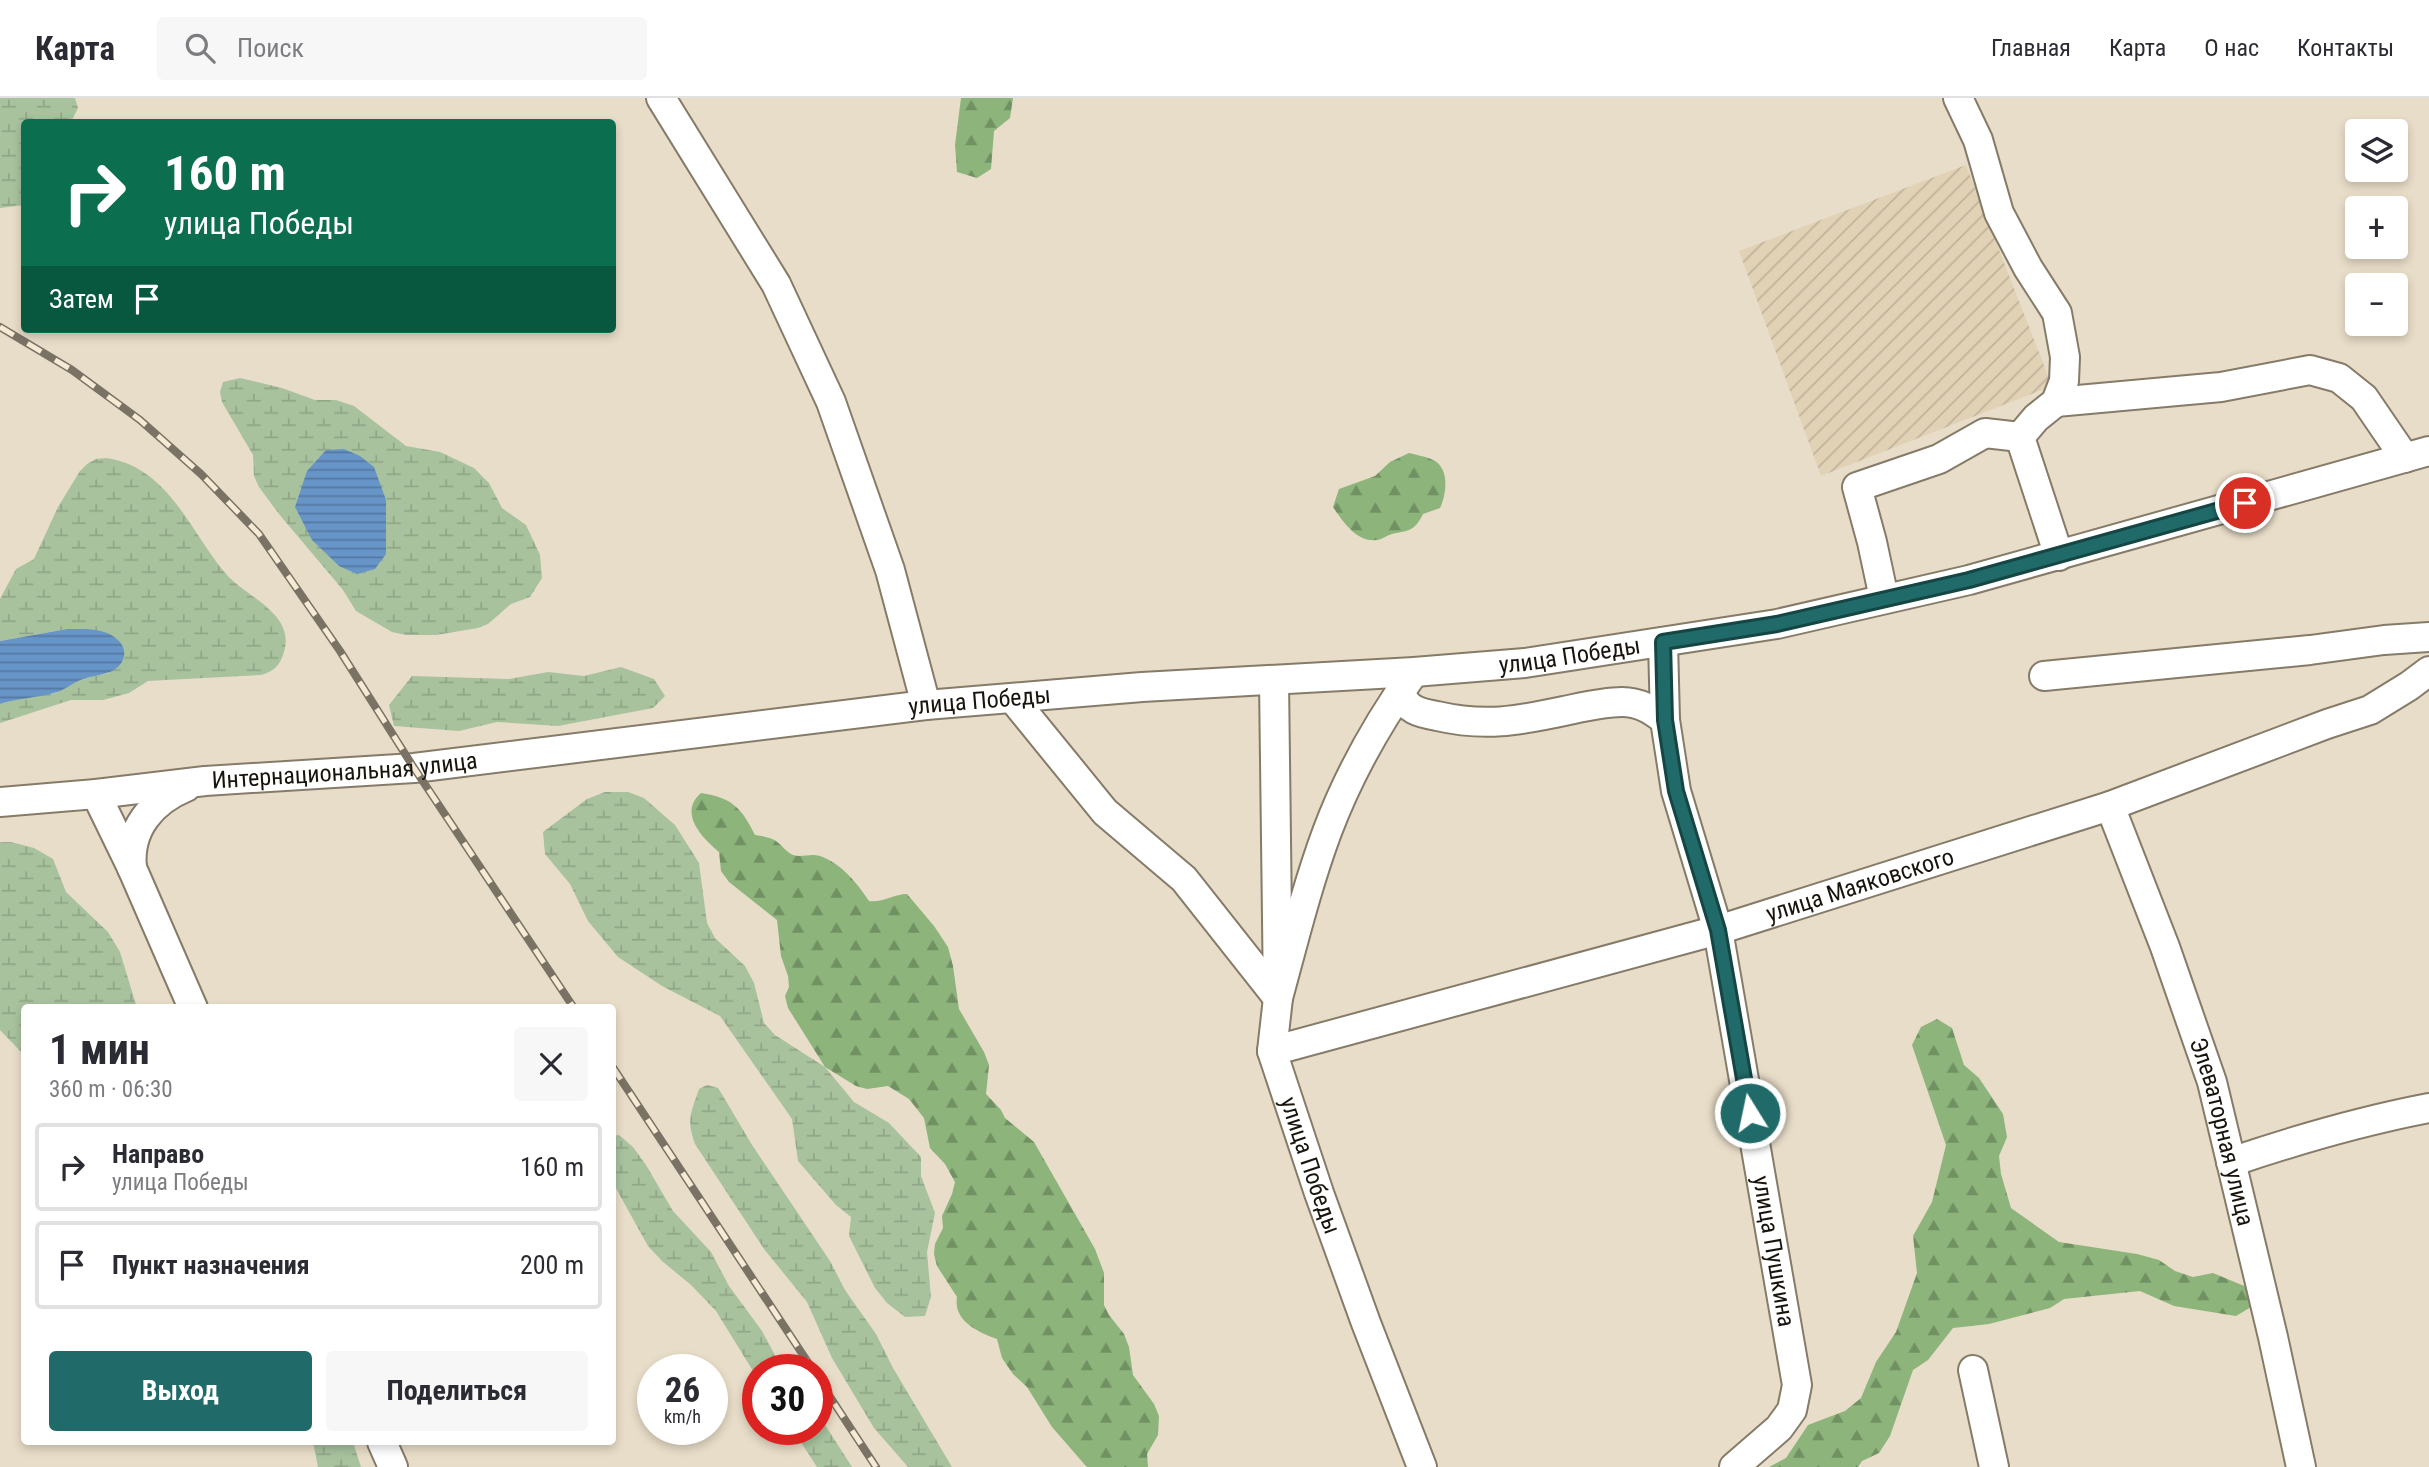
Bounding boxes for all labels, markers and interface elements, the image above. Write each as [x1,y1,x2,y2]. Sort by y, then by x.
search box [157,17,647,80]
text: Карта [35,29,115,68]
icon: search [181,29,219,67]
text: Поиск [237,33,304,63]
text: Главная [1991,34,2071,62]
text: Карта [2109,34,2166,62]
text: О нас [2204,34,2259,62]
text: Контакты [2297,34,2394,62]
map controls [2345,119,2408,336]
button: layers [2345,119,2408,182]
text: 160 m [164,145,286,202]
icon: right [49,147,140,238]
button: + [2345,196,2408,259]
text: улица Победы [164,204,354,242]
button: − [2345,273,2408,336]
icon: arrive [128,280,166,318]
text: Затем [49,284,114,314]
pin [2215,473,2275,533]
icon: arrive [2226,484,2264,522]
street label: улица Победы [1498,631,1642,679]
street label: улица Победы [907,681,1052,721]
street label: Интернациональная улица [211,746,479,795]
street label: улица Маяковского [1763,842,1957,928]
text: 1 мин [49,1025,150,1074]
button: close [514,1027,588,1101]
street label: Элеваторная улица [2184,1034,2260,1229]
text: 360 m · 06:30 [49,1076,173,1103]
position arrow [1713,1076,1787,1150]
street label: улица Победы [1274,1093,1347,1238]
text: Направо [112,1139,204,1169]
icon: right [53,1148,91,1186]
text: 160 m [520,1152,584,1182]
text: улица Победы [112,1169,249,1196]
street label: улица Пушкина [1747,1173,1801,1329]
icon: arrive [53,1246,91,1284]
text: Пункт назначения [112,1250,310,1280]
text: 200 m [520,1250,584,1280]
button: Выход [49,1351,312,1431]
button: Поделиться [326,1351,588,1431]
speed limit sign: 30 [742,1354,833,1445]
text: 26 [665,1370,700,1411]
text: km/h [664,1406,701,1427]

